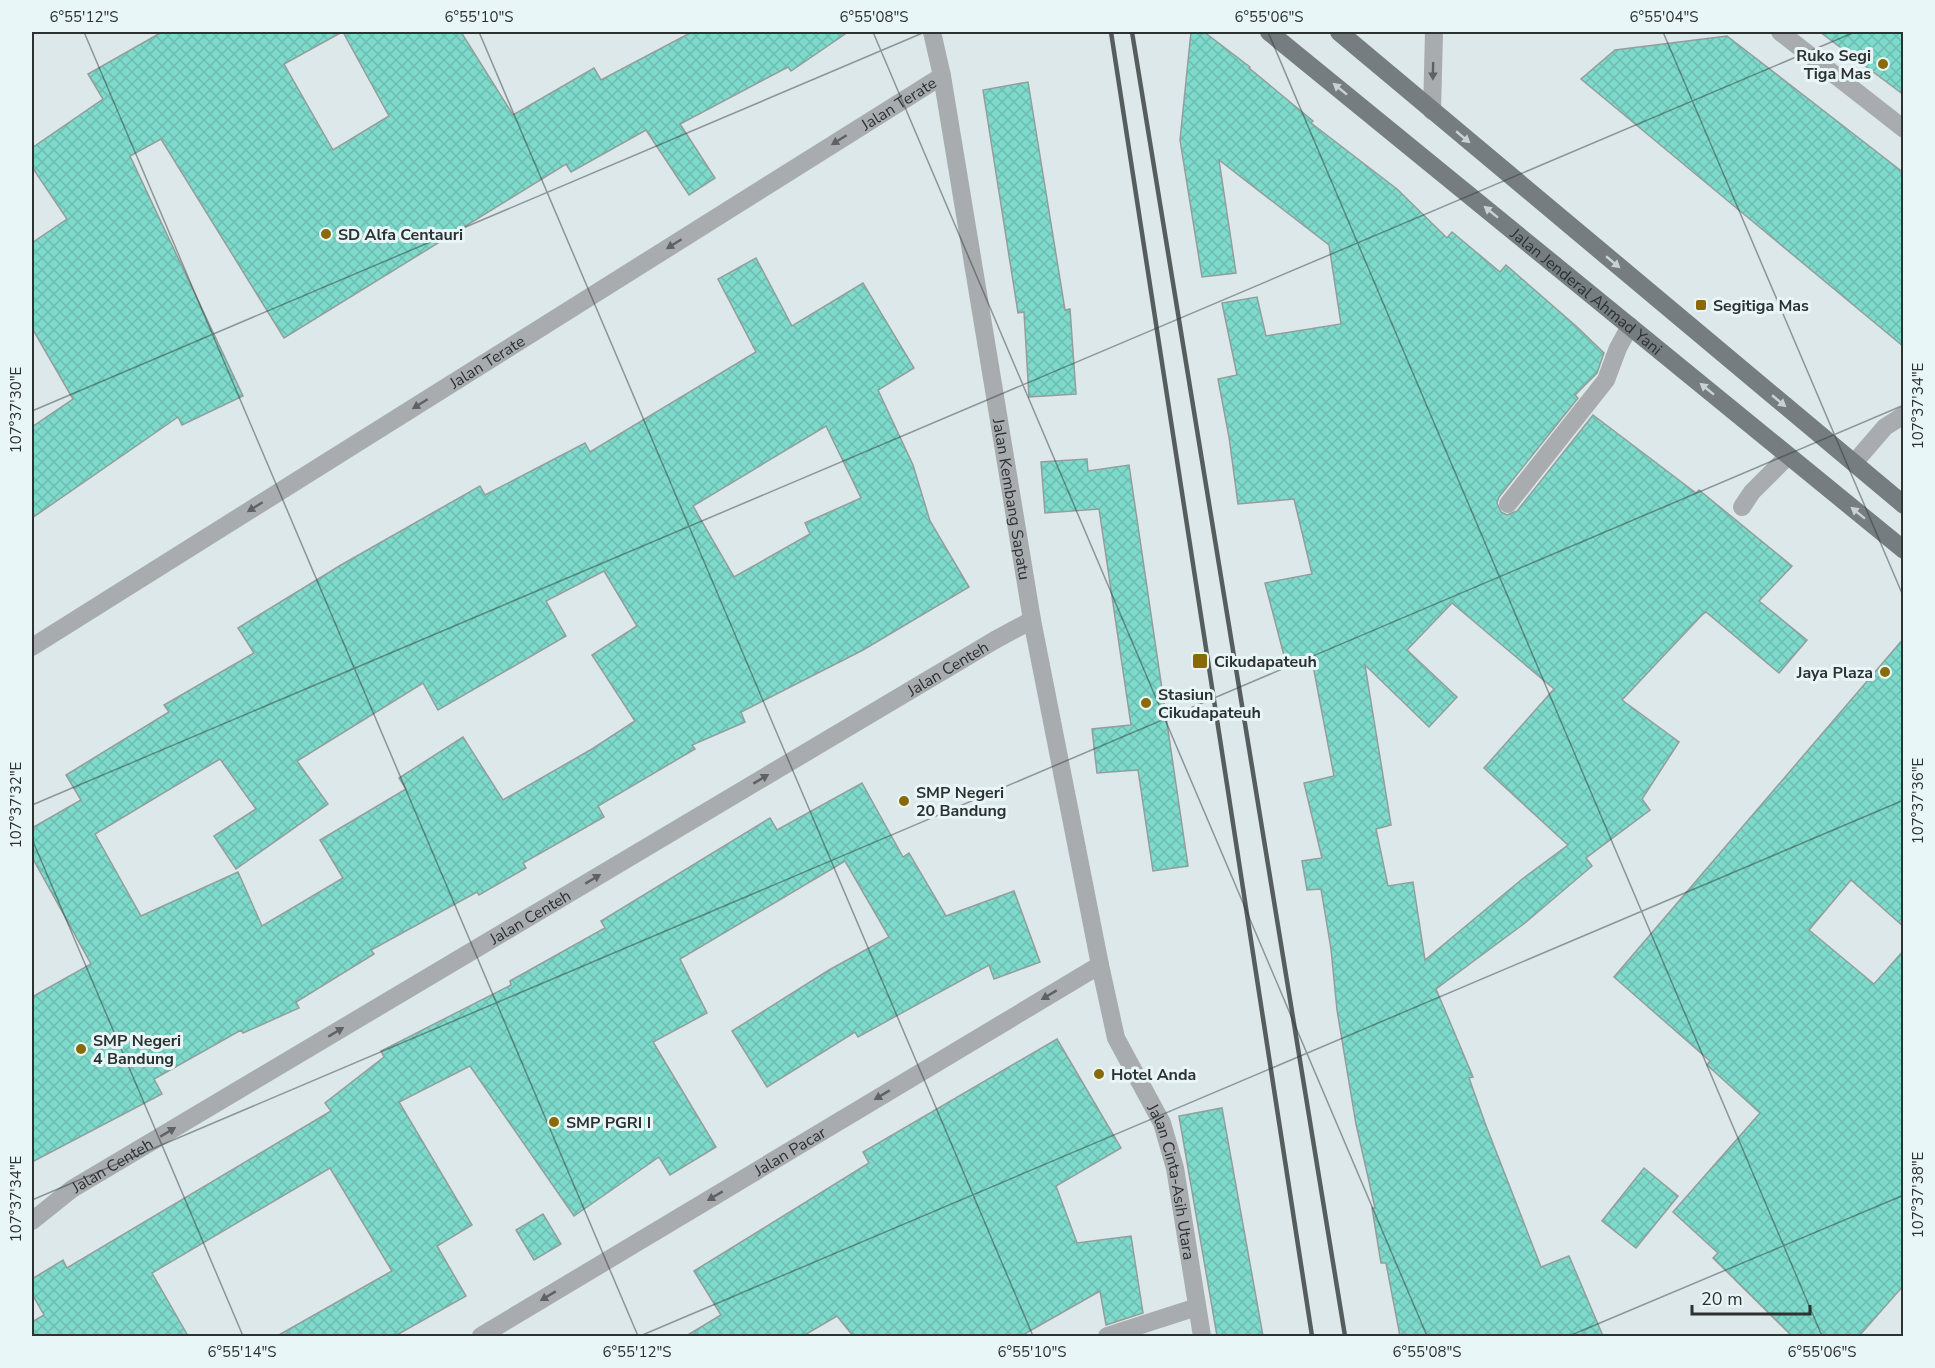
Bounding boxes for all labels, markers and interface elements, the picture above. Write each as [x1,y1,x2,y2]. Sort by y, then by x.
text: 6°55'12"S [50,7,118,27]
text: 6°55'10"S [445,7,513,27]
text: 6°55'08"S [840,7,908,27]
text: 6°55'06"S [1235,7,1303,27]
text: 6°55'04"S [1630,7,1698,27]
place label: Ruko Segi Tiga Mas [1796,45,1871,85]
marker: Ruko Segi Tiga Mas [1876,57,1890,71]
one-way arrow [1428,62,1438,81]
street label: Jalan Terate [856,72,941,137]
one-way arrow [1332,83,1348,96]
one-way arrow [1456,130,1471,143]
one-way arrow [831,135,847,146]
one-way arrow [1483,206,1499,219]
street label: Jalan Jenderal Ahmad Yani [1505,223,1667,360]
place label: SD Alfa Centauri [338,224,463,246]
marker: SD Alfa Centauri [319,227,333,241]
one-way arrow [666,238,682,249]
one-way arrow [1605,255,1620,268]
place label: Segitiga Mas [1713,295,1809,317]
marker: Segitiga Mas [1694,298,1708,312]
street label: Jalan Terate [445,330,529,395]
text: 107°37'34"E [1908,363,1928,449]
text: 107°37'30"E [6,367,26,453]
one-way arrow [1699,384,1714,396]
one-way arrow [1771,394,1787,407]
one-way arrow [412,398,428,409]
street label: Jalan Kembang Sapatu [987,416,1035,582]
one-way arrow [247,502,263,513]
one-way arrow [1850,507,1865,519]
street label: Jalan Centeh [902,636,993,702]
place label: Cikudapateuh [1214,651,1317,673]
marker: Cikudapateuh [1191,652,1209,670]
place label: Jaya Plaza [1796,662,1873,684]
marker: Jaya Plaza [1878,665,1892,679]
place label: Stasiun Cikudapateuh [1158,684,1261,724]
marker: Stasiun Cikudapateuh [1139,696,1153,710]
text: 107°37'36"E [1908,758,1928,844]
text: 107°37'32"E [6,762,26,848]
one-way arrow [753,774,769,785]
place label: SMP Negeri 20 Bandung [916,782,1007,822]
marker: SMP Negeri 20 Bandung [897,794,911,808]
one-way arrow [585,875,602,885]
street label: Jalan Centeh [485,885,575,951]
one-way arrow [1041,989,1057,1000]
one-way arrow [328,1027,344,1038]
place label: SMP Negeri 4 Bandung [93,1030,181,1070]
marker: SMP Negeri 4 Bandung [74,1042,88,1056]
place label: Hotel Anda [1111,1064,1196,1086]
marker: Hotel Anda [1092,1067,1106,1081]
one-way arrow [874,1090,890,1101]
street label: Jalan Cinta-Asih Utara [1141,1099,1200,1262]
place label: SMP PGRI I [566,1112,651,1134]
marker: SMP PGRI I [547,1115,561,1129]
street label: Jalan Pacar [750,1122,830,1182]
one-way arrow [160,1127,177,1137]
street label: Jalan Centeh [67,1133,157,1199]
text: 107°37'38"E [1908,1152,1928,1238]
text: 107°37'34"E [6,1156,26,1242]
one-way arrow [707,1190,723,1201]
scale bar [1692,1278,1810,1316]
text: 20 m [1701,1287,1743,1311]
one-way arrow [540,1291,556,1302]
text: 6°55'14"S [208,1342,276,1362]
text: 6°55'12"S [603,1342,671,1362]
text: 6°55'10"S [998,1342,1066,1362]
text: 6°55'08"S [1393,1342,1461,1362]
text: 6°55'06"S [1788,1342,1856,1362]

